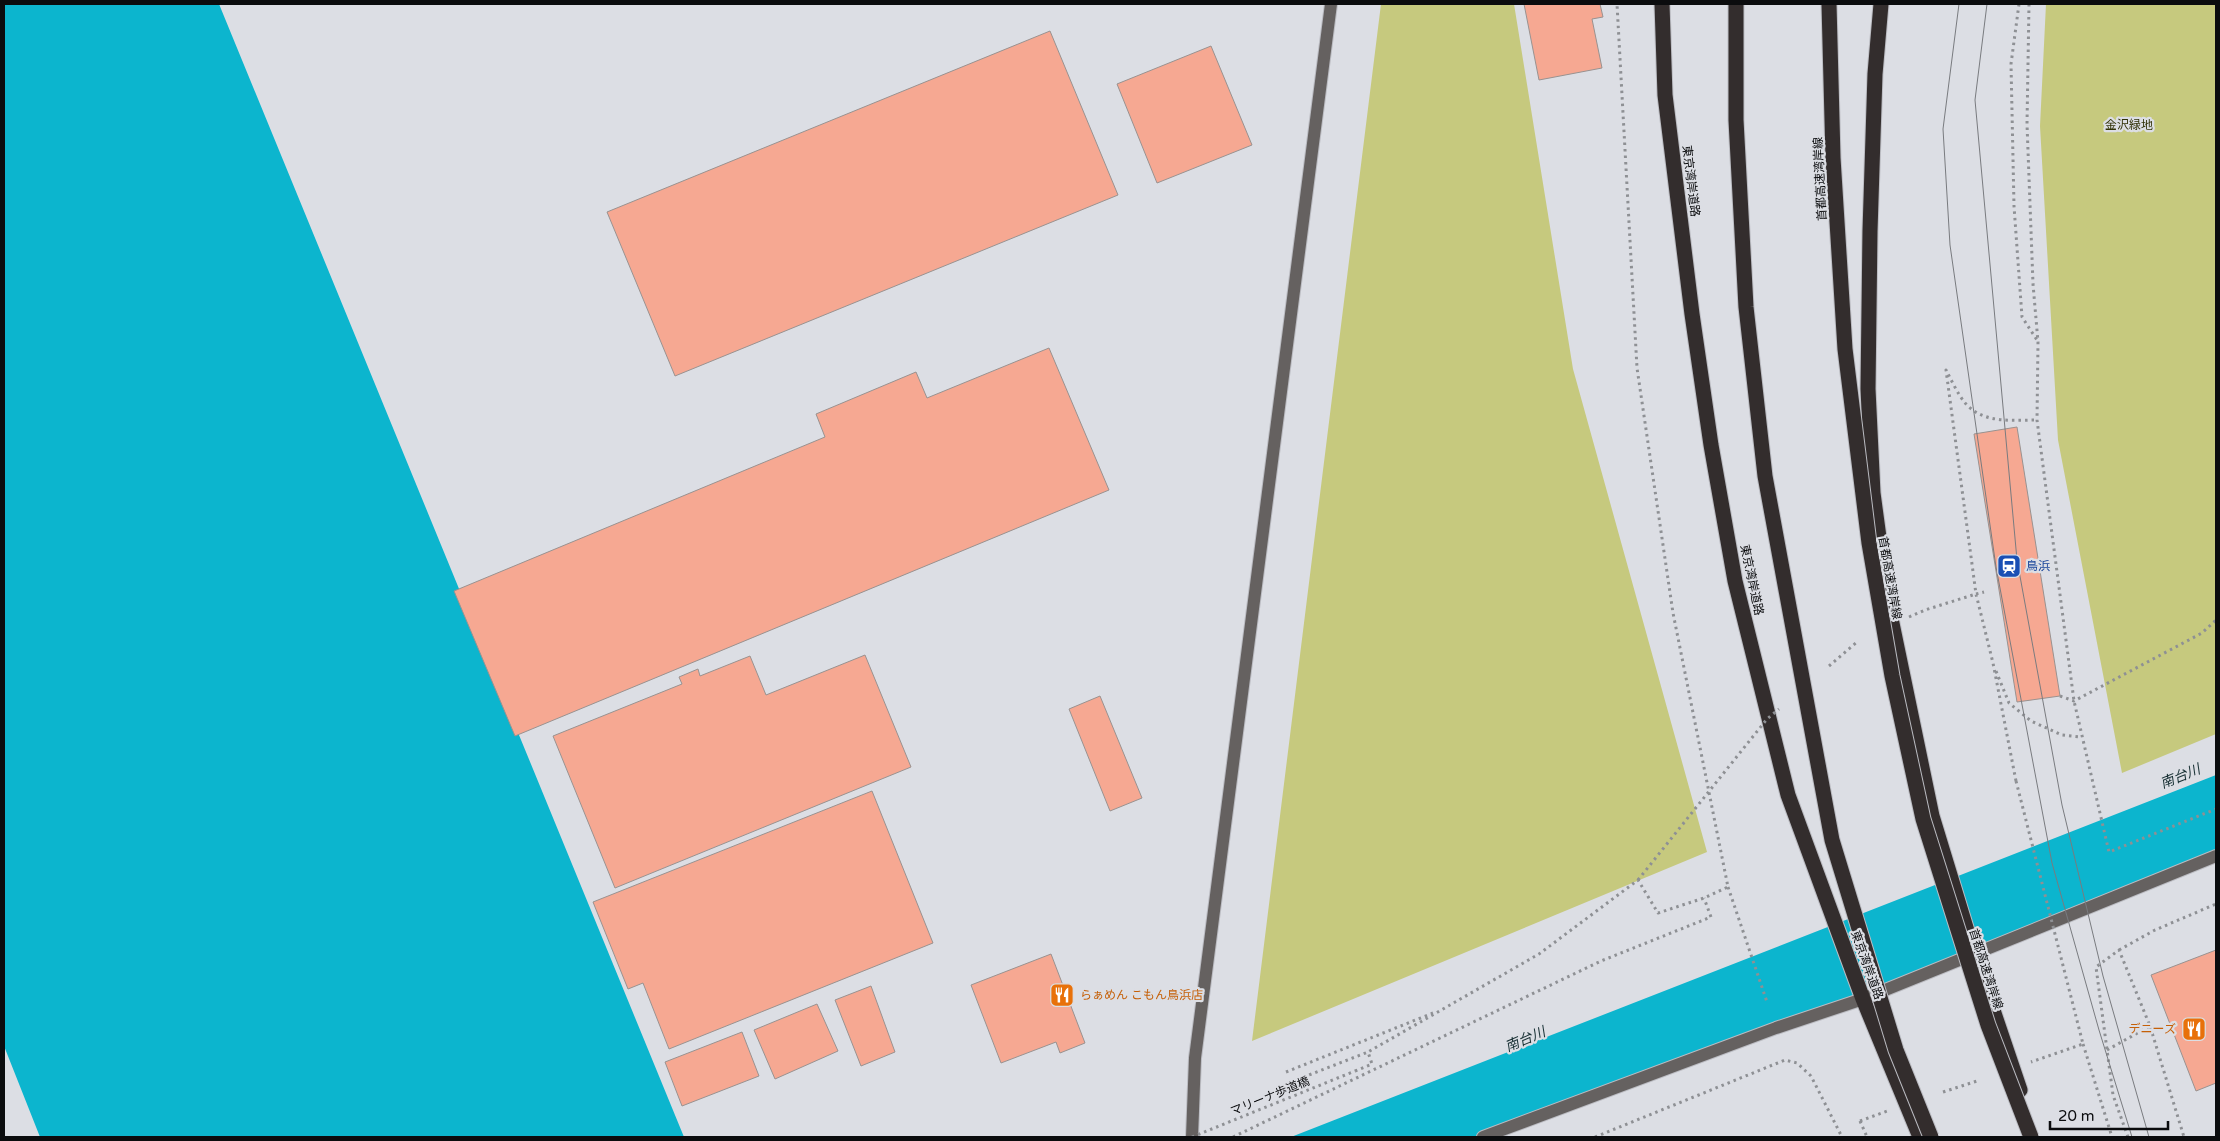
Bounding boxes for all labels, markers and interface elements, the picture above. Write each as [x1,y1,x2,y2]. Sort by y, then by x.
park label: 金沢緑地 [2105,118,2153,132]
street label: 首都高速湾岸線 [1811,137,1829,221]
street label: 東京湾岸道路 [1680,144,1702,218]
street label: 首都高速湾岸線 [1876,535,1904,621]
street label: 東京湾岸道路 [1738,543,1766,617]
station icon: 鳥浜 [1996,553,2022,579]
place label: 鳥浜 [2026,559,2050,573]
water label: 南台川 [2158,760,2205,792]
street label: 首都高速湾岸線 [1966,927,2006,1011]
street label: 東京湾岸道路 [1848,929,1886,1001]
restaurant icon: らぁめん こもん鳥浜店 [1049,982,1075,1008]
place label: らぁめん こもん鳥浜店 [1080,988,1203,1002]
restaurant icon: デニーズ [2181,1016,2207,1042]
place label: デニーズ [2129,1022,2176,1036]
water label: 南台川 [1503,1023,1550,1055]
street label: マリーナ歩道橋 [1228,1074,1312,1118]
scale bar [2050,1098,2168,1130]
text: 20 m [2058,1107,2095,1125]

